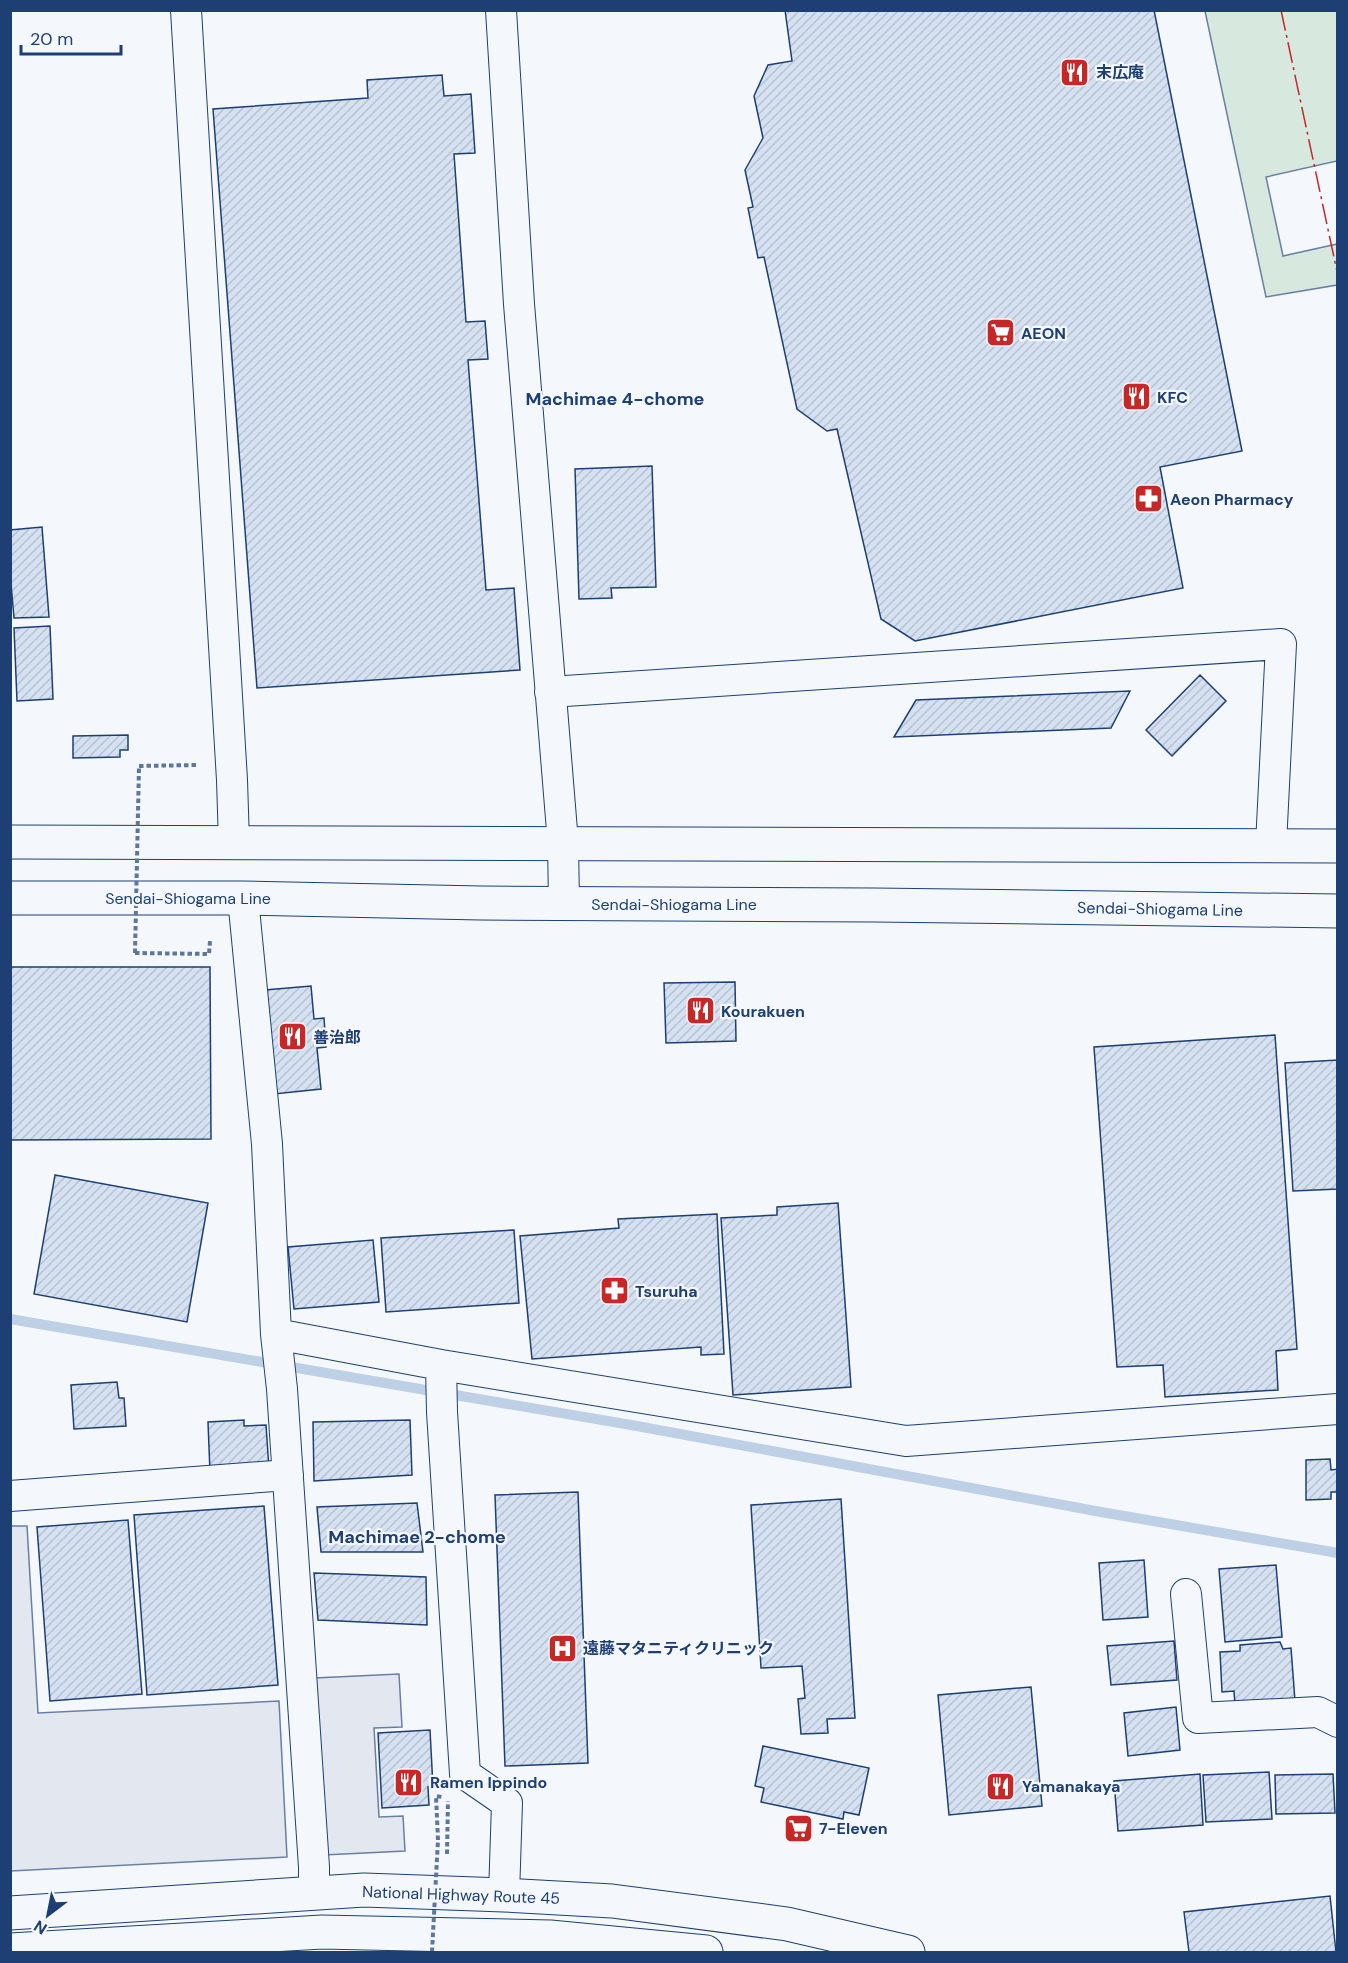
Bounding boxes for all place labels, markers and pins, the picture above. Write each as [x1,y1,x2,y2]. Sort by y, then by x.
restaurant icon: 末広庵 [1059,56,1091,88]
place label: 末広庵 [1096,62,1144,83]
supermarket icon: AEON [984,317,1016,349]
place label: AEON [1021,323,1066,344]
restaurant icon: KFC [1120,381,1152,413]
place label: KFC [1157,387,1188,408]
pharmacy icon: Aeon Pharmacy [1133,483,1165,515]
place label: Aeon Pharmacy [1170,489,1294,510]
restaurant icon: Kourakuen [684,995,716,1027]
place label: Kourakuen [721,1001,805,1022]
restaurant icon: 善治郎 [276,1021,308,1053]
place label: 善治郎 [313,1027,361,1048]
pharmacy icon: Tsuruha [598,1275,630,1307]
place label: Tsuruha [635,1281,698,1302]
hospital icon: 遠藤マタニティクリニック [546,1632,578,1664]
place label: 遠藤マタニティクリニック [583,1638,774,1659]
restaurant icon: Ramen Ippindo [393,1766,425,1798]
restaurant icon: Yamanakaya [985,1770,1017,1802]
place label: Ramen Ippindo [430,1772,547,1793]
place label: Yamanakaya [1022,1776,1120,1797]
supermarket icon: 7-Eleven [782,1812,814,1844]
place label: 7-Eleven [819,1818,888,1839]

